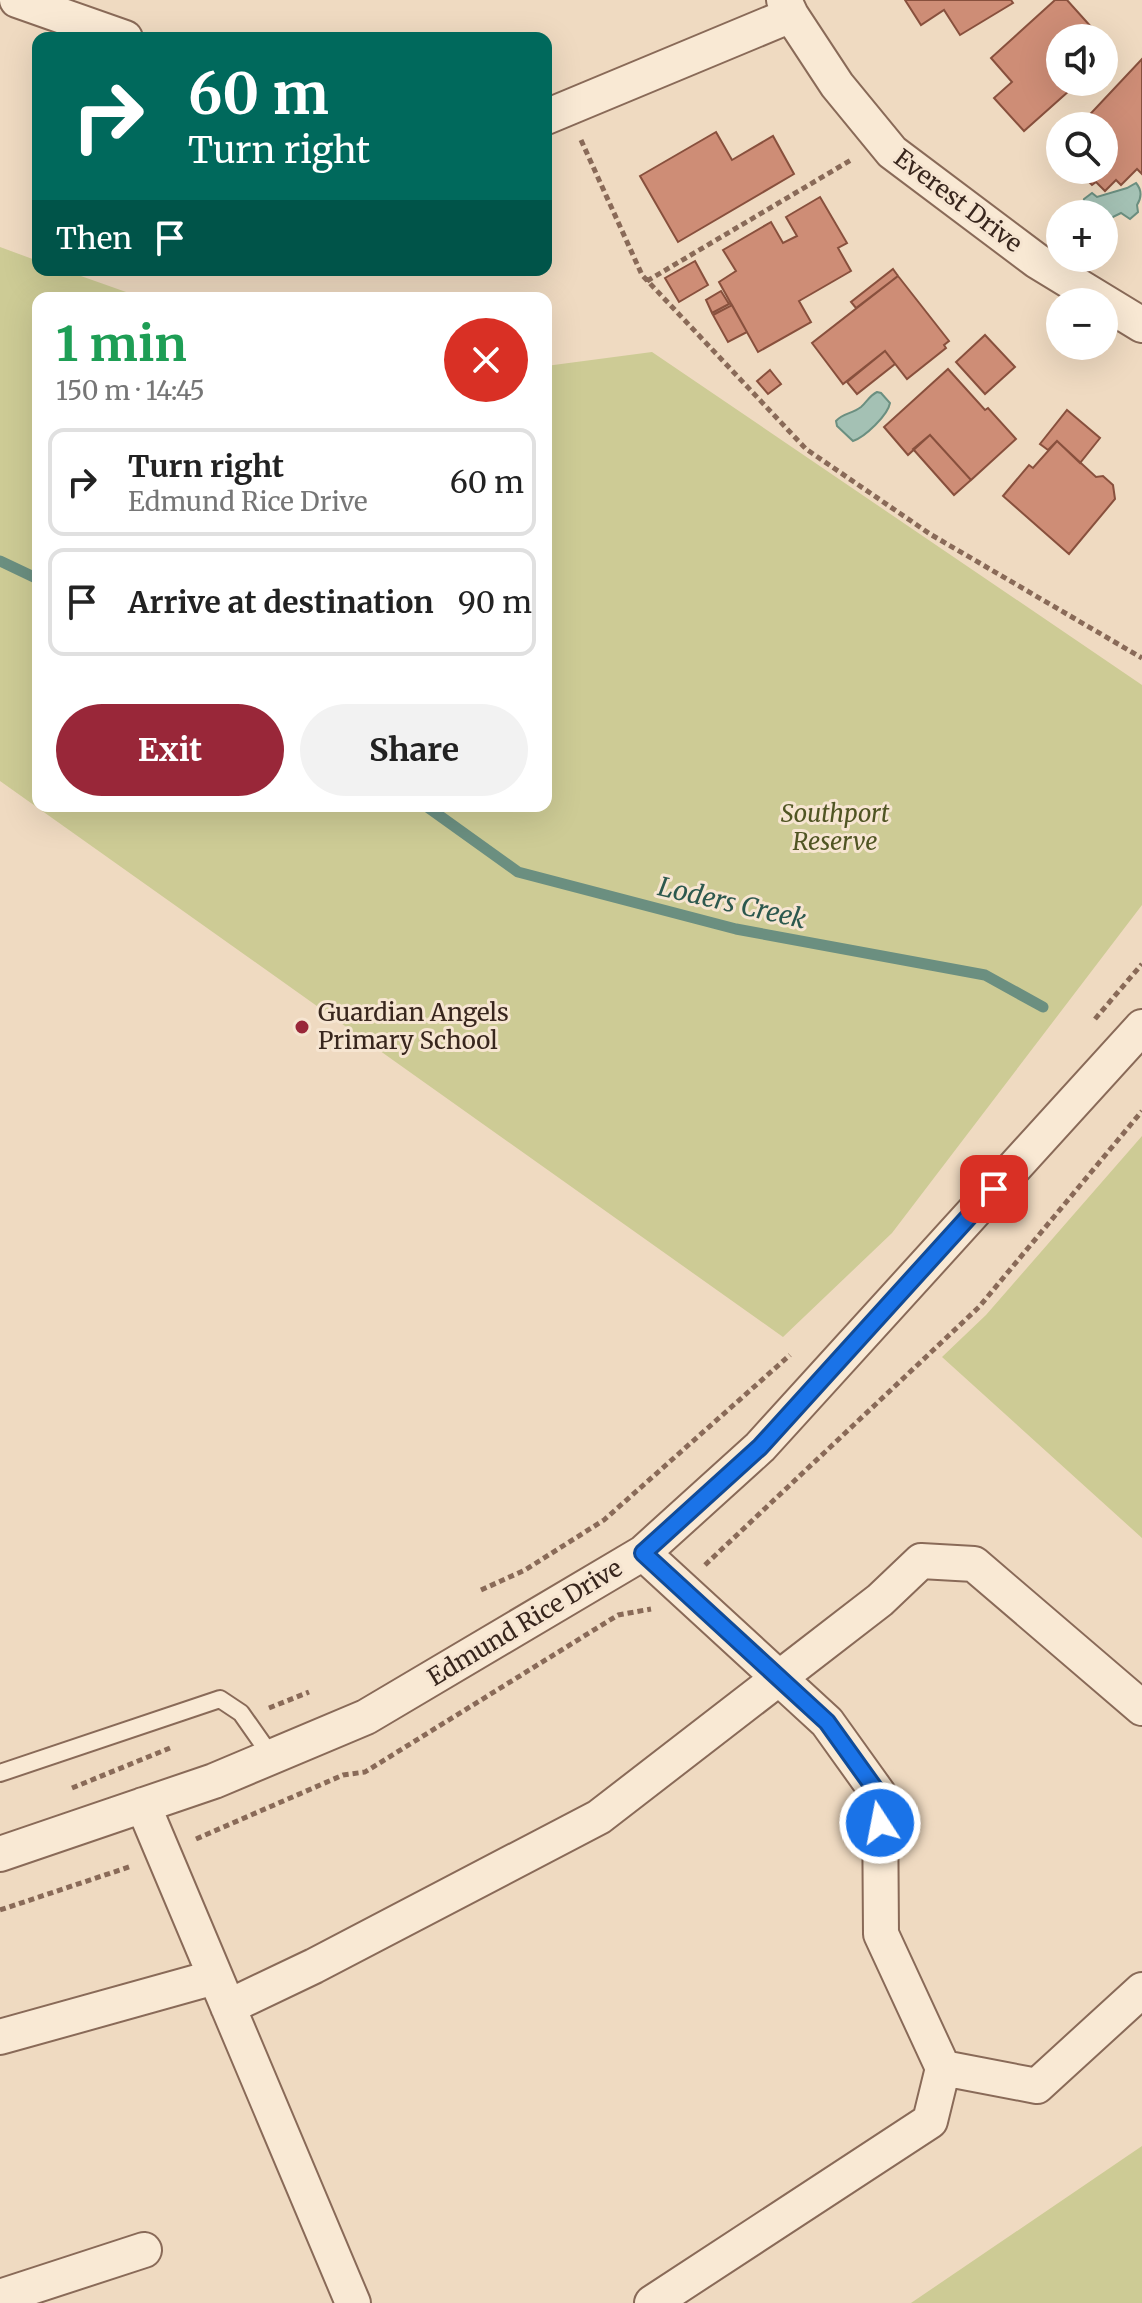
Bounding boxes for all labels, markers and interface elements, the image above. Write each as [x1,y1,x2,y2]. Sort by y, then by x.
map controls [1046,24,1118,360]
button: sound [1046,24,1118,96]
text: 60 m [188,59,329,129]
icon: right [56,64,160,168]
button: search [1046,112,1118,184]
text: Turn right [188,128,370,173]
street label: Everest Drive [888,142,1029,259]
button: + [1046,200,1118,272]
icon: arrive [148,216,192,260]
text: Then [56,219,132,257]
button: − [1046,288,1118,360]
text: 1 min [56,314,187,374]
button: close [444,318,528,402]
text: 150 m · 14:45 [56,374,205,407]
text: Turn right [128,447,284,485]
icon: right [60,460,104,504]
text: 60 m [450,463,524,501]
text: Edmund Rice Drive [128,485,368,518]
icon: arrive [60,580,104,624]
text: Arrive at destination [128,583,434,621]
text: 90 m [458,583,532,621]
button: Exit [56,704,284,796]
button: Share [300,704,528,796]
park label: Southport Reserve [781,798,890,857]
water label: Loders Creek [655,869,809,936]
place label: Guardian Angels Primary School [318,997,509,1056]
marker: Guardian Angels Primary School [293,1018,311,1036]
pin [960,1155,1028,1223]
icon: arrive [972,1167,1016,1211]
street label: Edmund Rice Drive [422,1552,628,1693]
position arrow [838,1781,922,1865]

